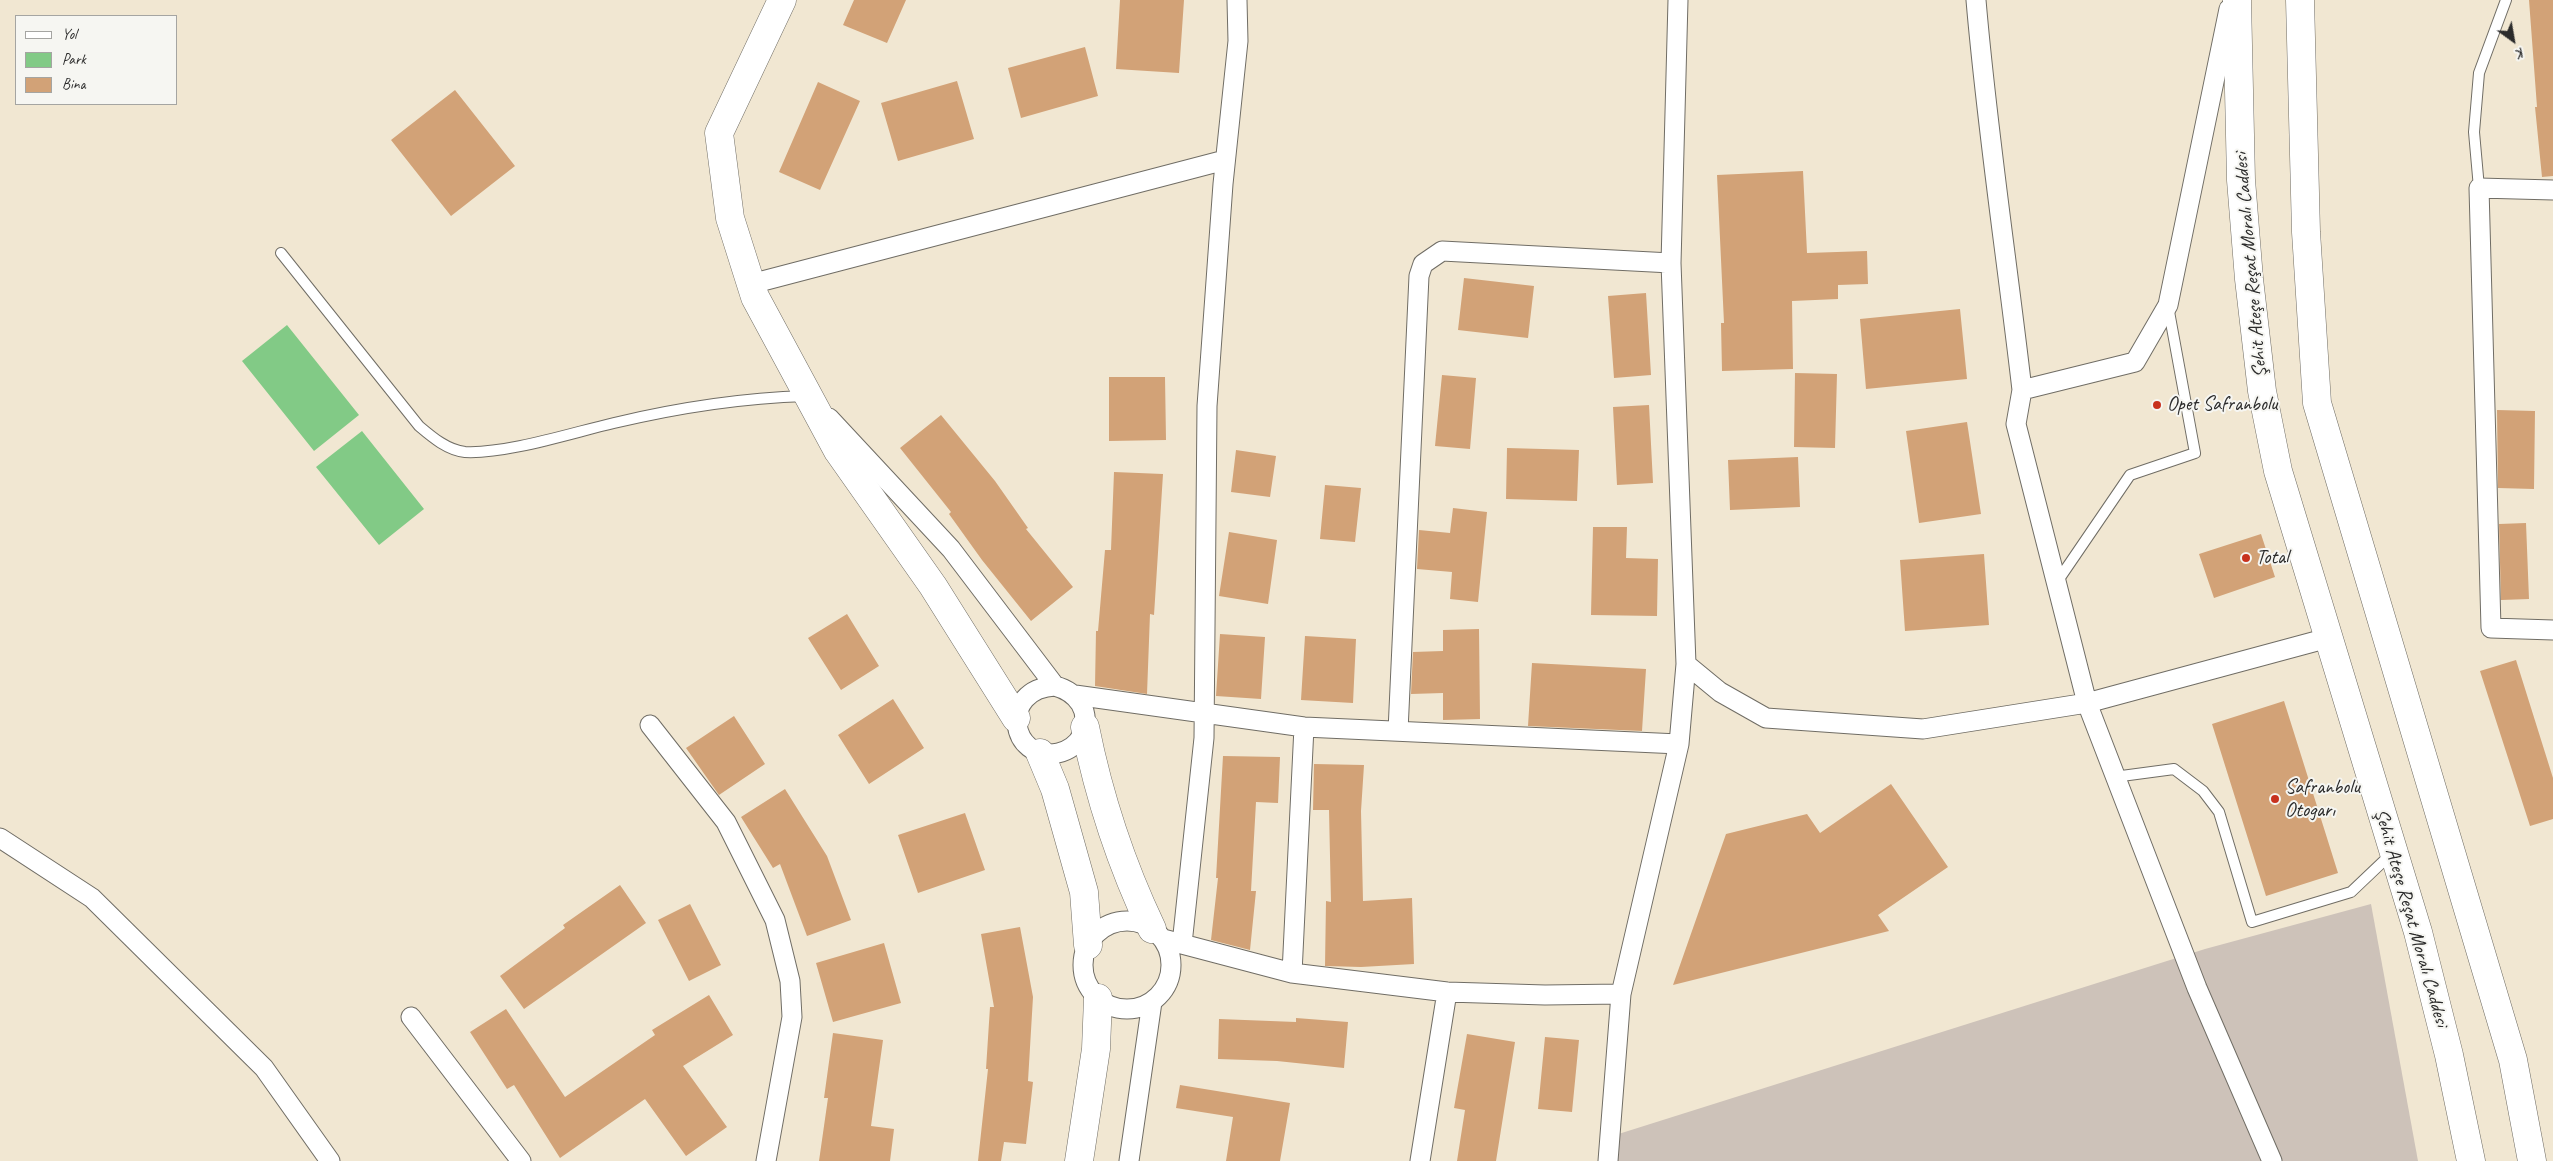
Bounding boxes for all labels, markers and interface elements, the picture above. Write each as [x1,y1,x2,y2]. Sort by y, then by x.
legend [15,15,178,105]
north arrow [2488,15,2538,65]
text: Yol [62,25,77,44]
text: K [2514,44,2529,62]
text: Park [62,50,86,69]
text: Bina [62,75,86,94]
street label: Şehit Ateşe Reşat Moralı Caddesi [2229,152,2273,378]
place label: Opet Safranbolu [2167,393,2277,417]
marker: Opet Safranbolu [2151,399,2163,411]
place label: Total [2256,546,2288,570]
marker: Total [2240,552,2252,564]
place label: Safranbolu Otogarı [2285,776,2360,823]
marker: Safranbolu Otogarı [2269,793,2281,805]
street label: Şehit Ateşe Reşat Moralı Caddesi [2368,806,2454,1030]

